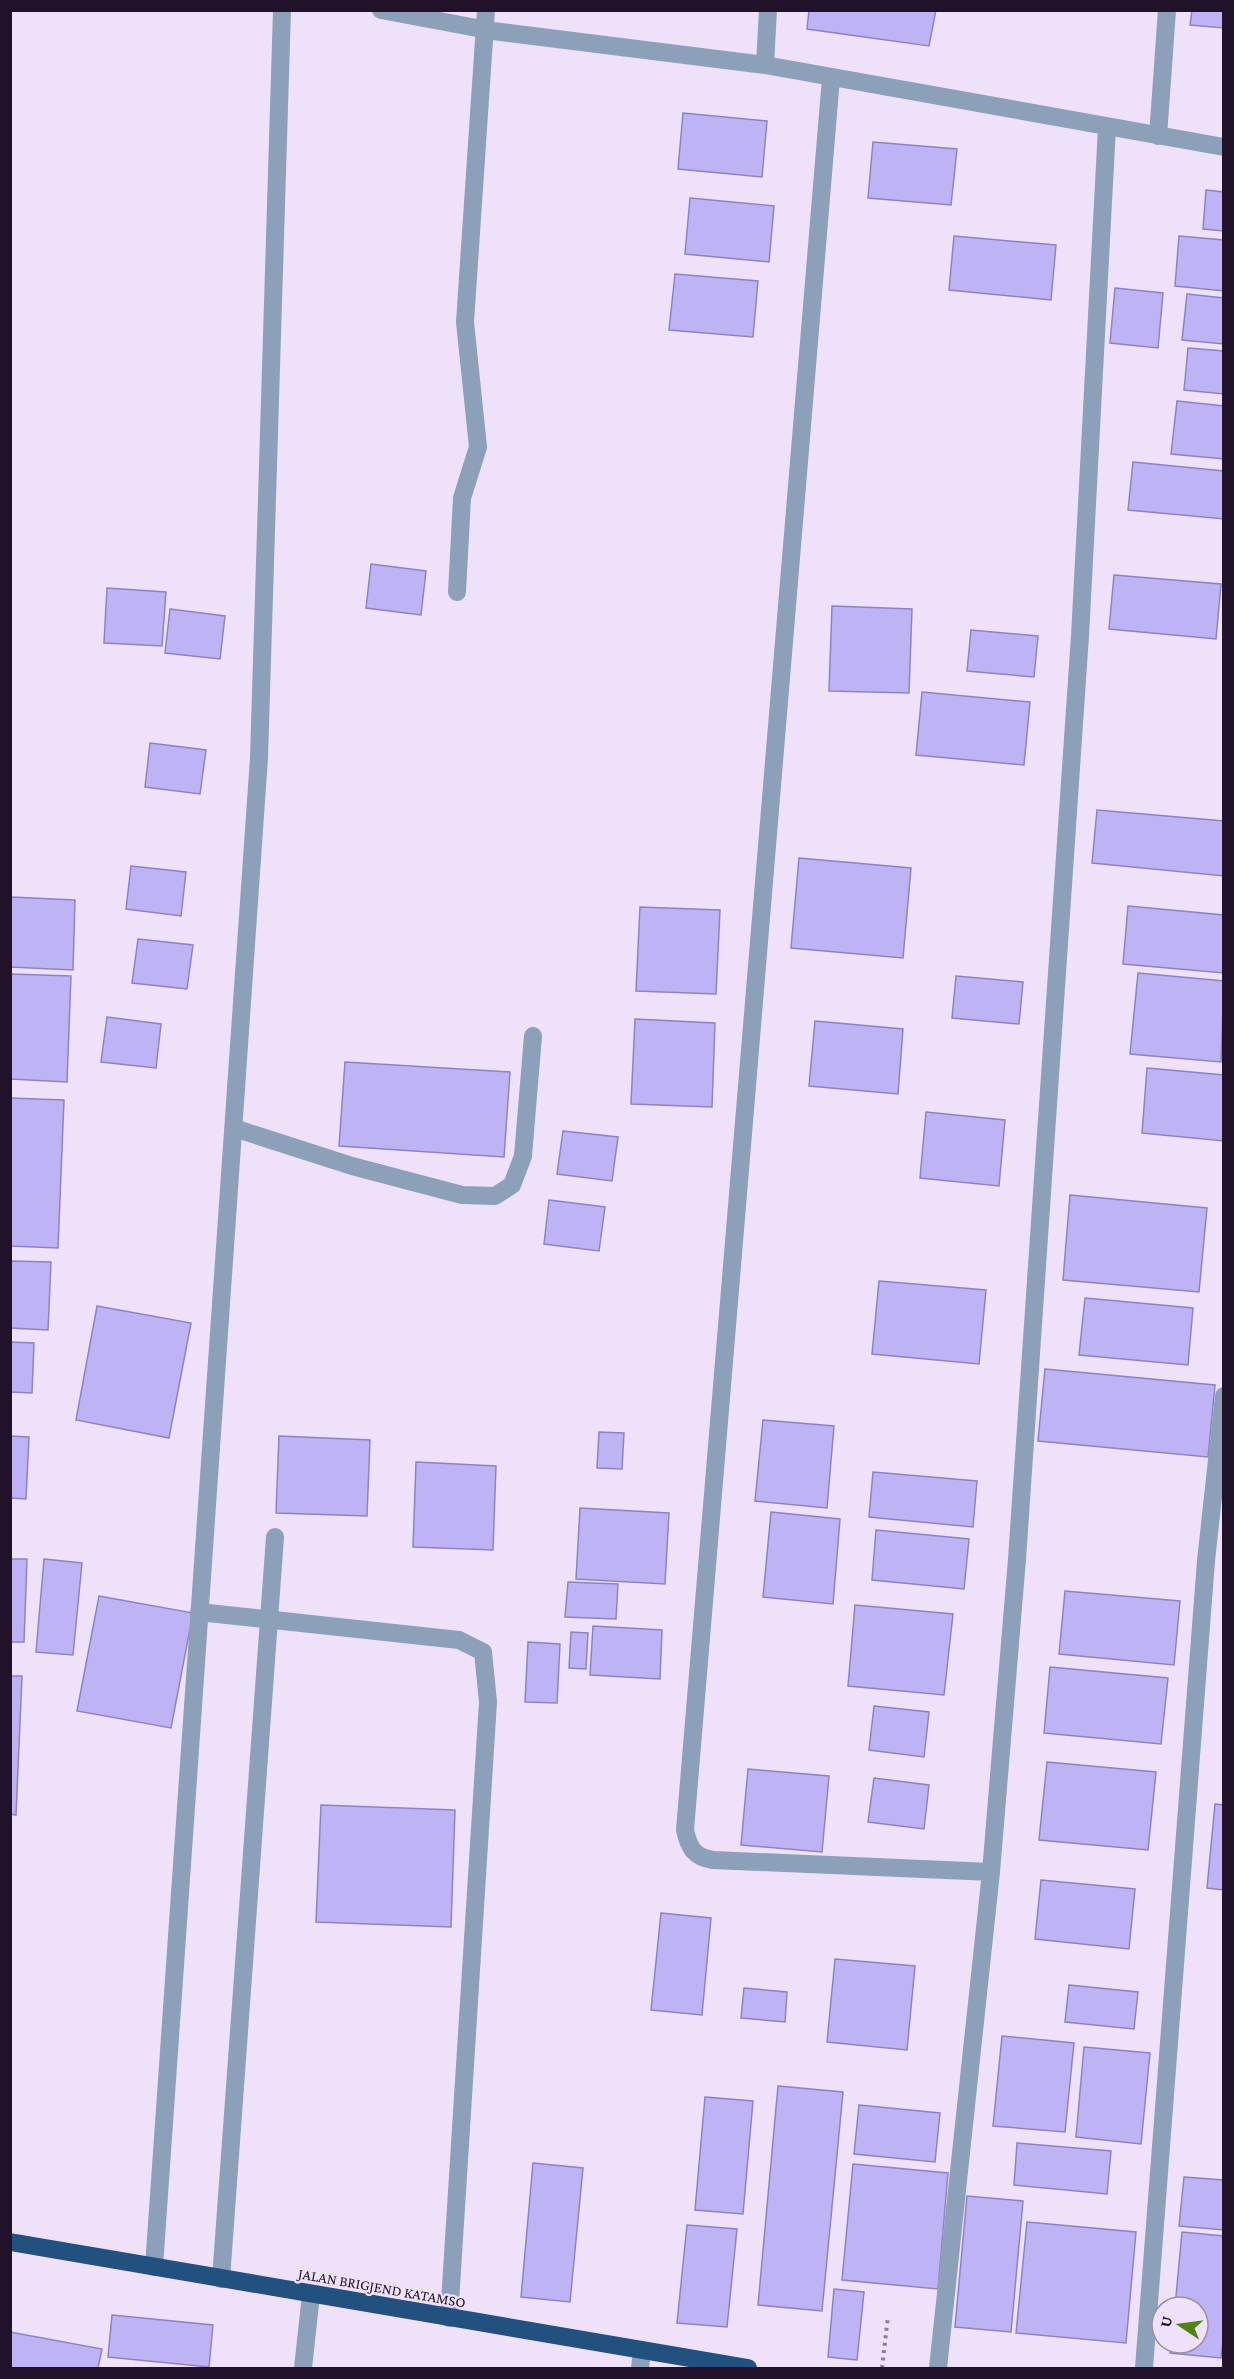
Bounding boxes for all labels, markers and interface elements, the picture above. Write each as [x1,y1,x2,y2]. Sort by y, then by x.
street label: JALAN BRIGJEND KATAMSO [295,2265,467,2312]
north arrow [1150,2295,1210,2355]
text: U [1156,2314,1175,2329]

